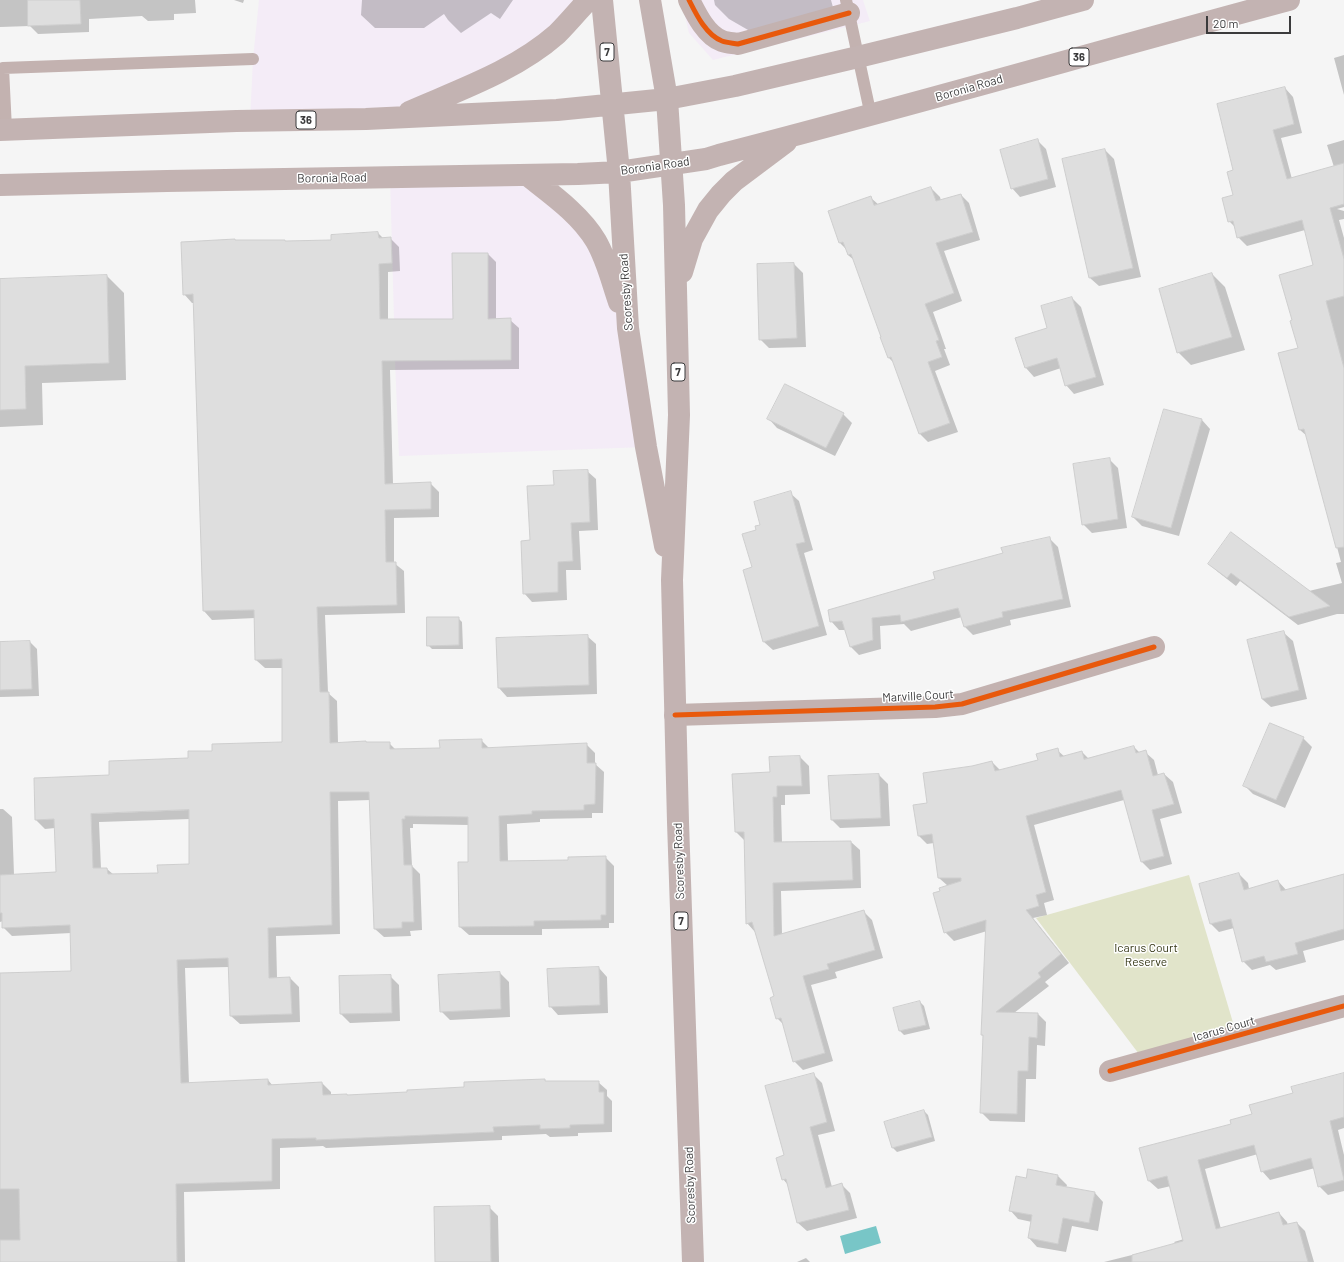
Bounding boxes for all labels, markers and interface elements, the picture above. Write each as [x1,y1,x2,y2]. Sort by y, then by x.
scale bar [1208,8,1293,34]
text: 20 m [1213,16,1239,30]
road number: 7 [600,43,614,61]
road number: 36 [1069,48,1089,66]
street label: Boronia Road [934,71,1004,105]
road number: 36 [296,111,316,129]
street label: Boronia Road [620,154,690,178]
street label: Boronia Road [297,170,367,186]
street label: Scoresby Road [616,253,636,331]
road number: 7 [671,363,685,381]
street label: Marville Court [882,687,954,705]
street label: Scoresby Road [670,822,688,900]
road number: 7 [674,912,688,930]
park label: Icarus Court Reserve [1114,941,1178,969]
street label: Icarus Court [1191,1013,1257,1045]
street label: Scoresby Road [681,1146,699,1224]

